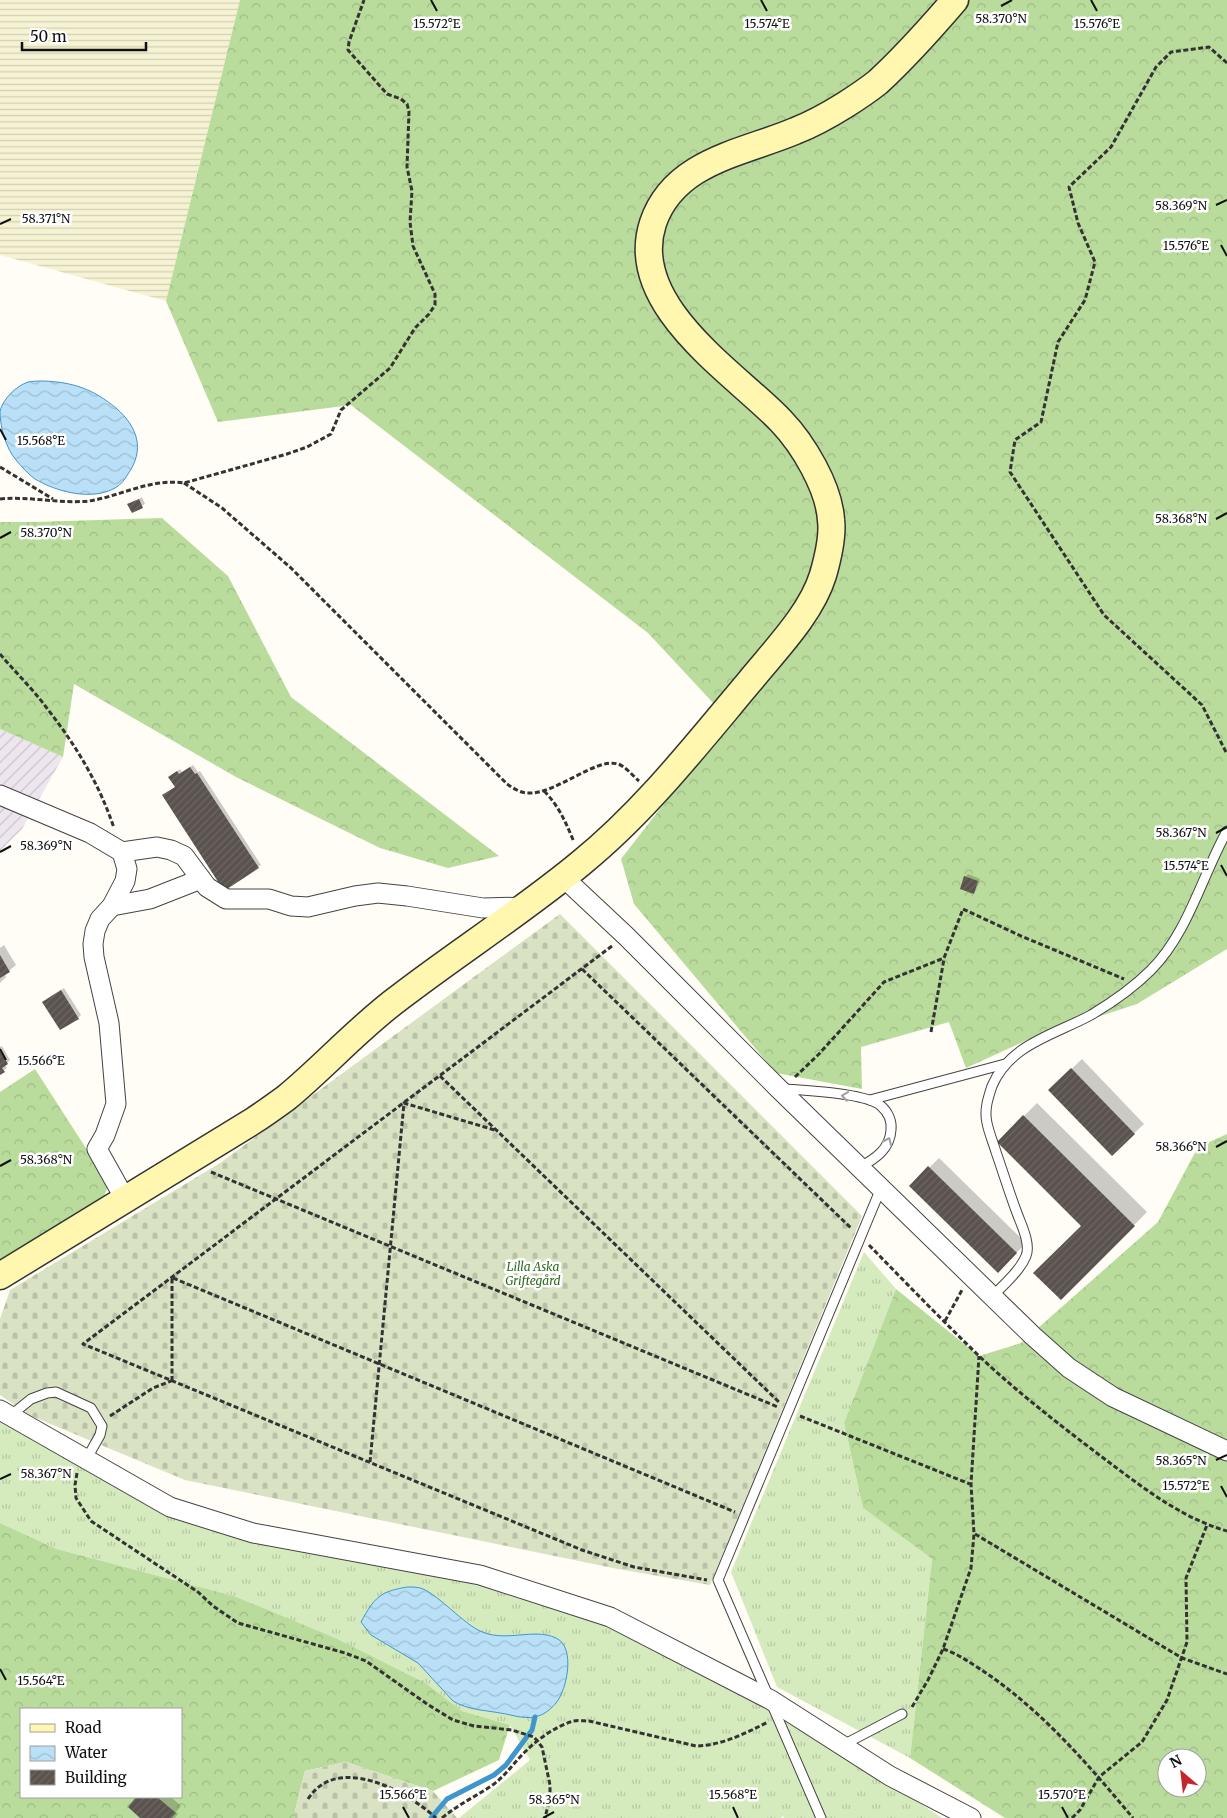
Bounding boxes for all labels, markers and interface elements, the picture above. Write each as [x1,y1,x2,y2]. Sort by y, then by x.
text: 58.370°N [975,11,1027,26]
text: 15.572°E [414,16,461,31]
text: 15.574°E [744,16,790,31]
text: 15.576°E [1074,16,1120,31]
scale bar [22,20,146,52]
text: 50 m [30,27,67,46]
text: 58.369°N [1155,198,1208,213]
text: 58.371°N [22,211,71,226]
text: 15.576°E [1163,238,1209,253]
text: 15.568°E [17,433,65,448]
text: 58.368°N [1155,511,1208,526]
text: 58.370°N [20,525,72,540]
text: 58.367°N [1156,825,1207,840]
text: 58.369°N [20,838,73,853]
text: 15.574°E [1163,858,1209,873]
text: 15.566°E [17,1053,65,1068]
one-way arrow [841,1091,849,1101]
one-way arrow [881,1137,892,1146]
text: 58.366°N [1155,1139,1207,1154]
text: 58.368°N [20,1152,73,1167]
park label: Lilla Aska Griftegård [505,1259,561,1288]
text: 58.365°N [1155,1453,1207,1468]
text: 58.367°N [21,1466,72,1481]
text: 15.572°E [1163,1478,1210,1493]
text: 15.564°E [18,1673,65,1688]
legend [20,1708,182,1798]
text: Road [65,1718,101,1737]
text: Water [64,1743,108,1762]
north arrow [1157,1748,1207,1798]
text: N [1167,1751,1185,1772]
text: Building [65,1768,127,1787]
text: 15.566°E [379,1787,427,1802]
text: 15.568°E [709,1787,757,1802]
text: 15.570°E [1038,1787,1086,1802]
text: 58.365°N [528,1792,580,1807]

